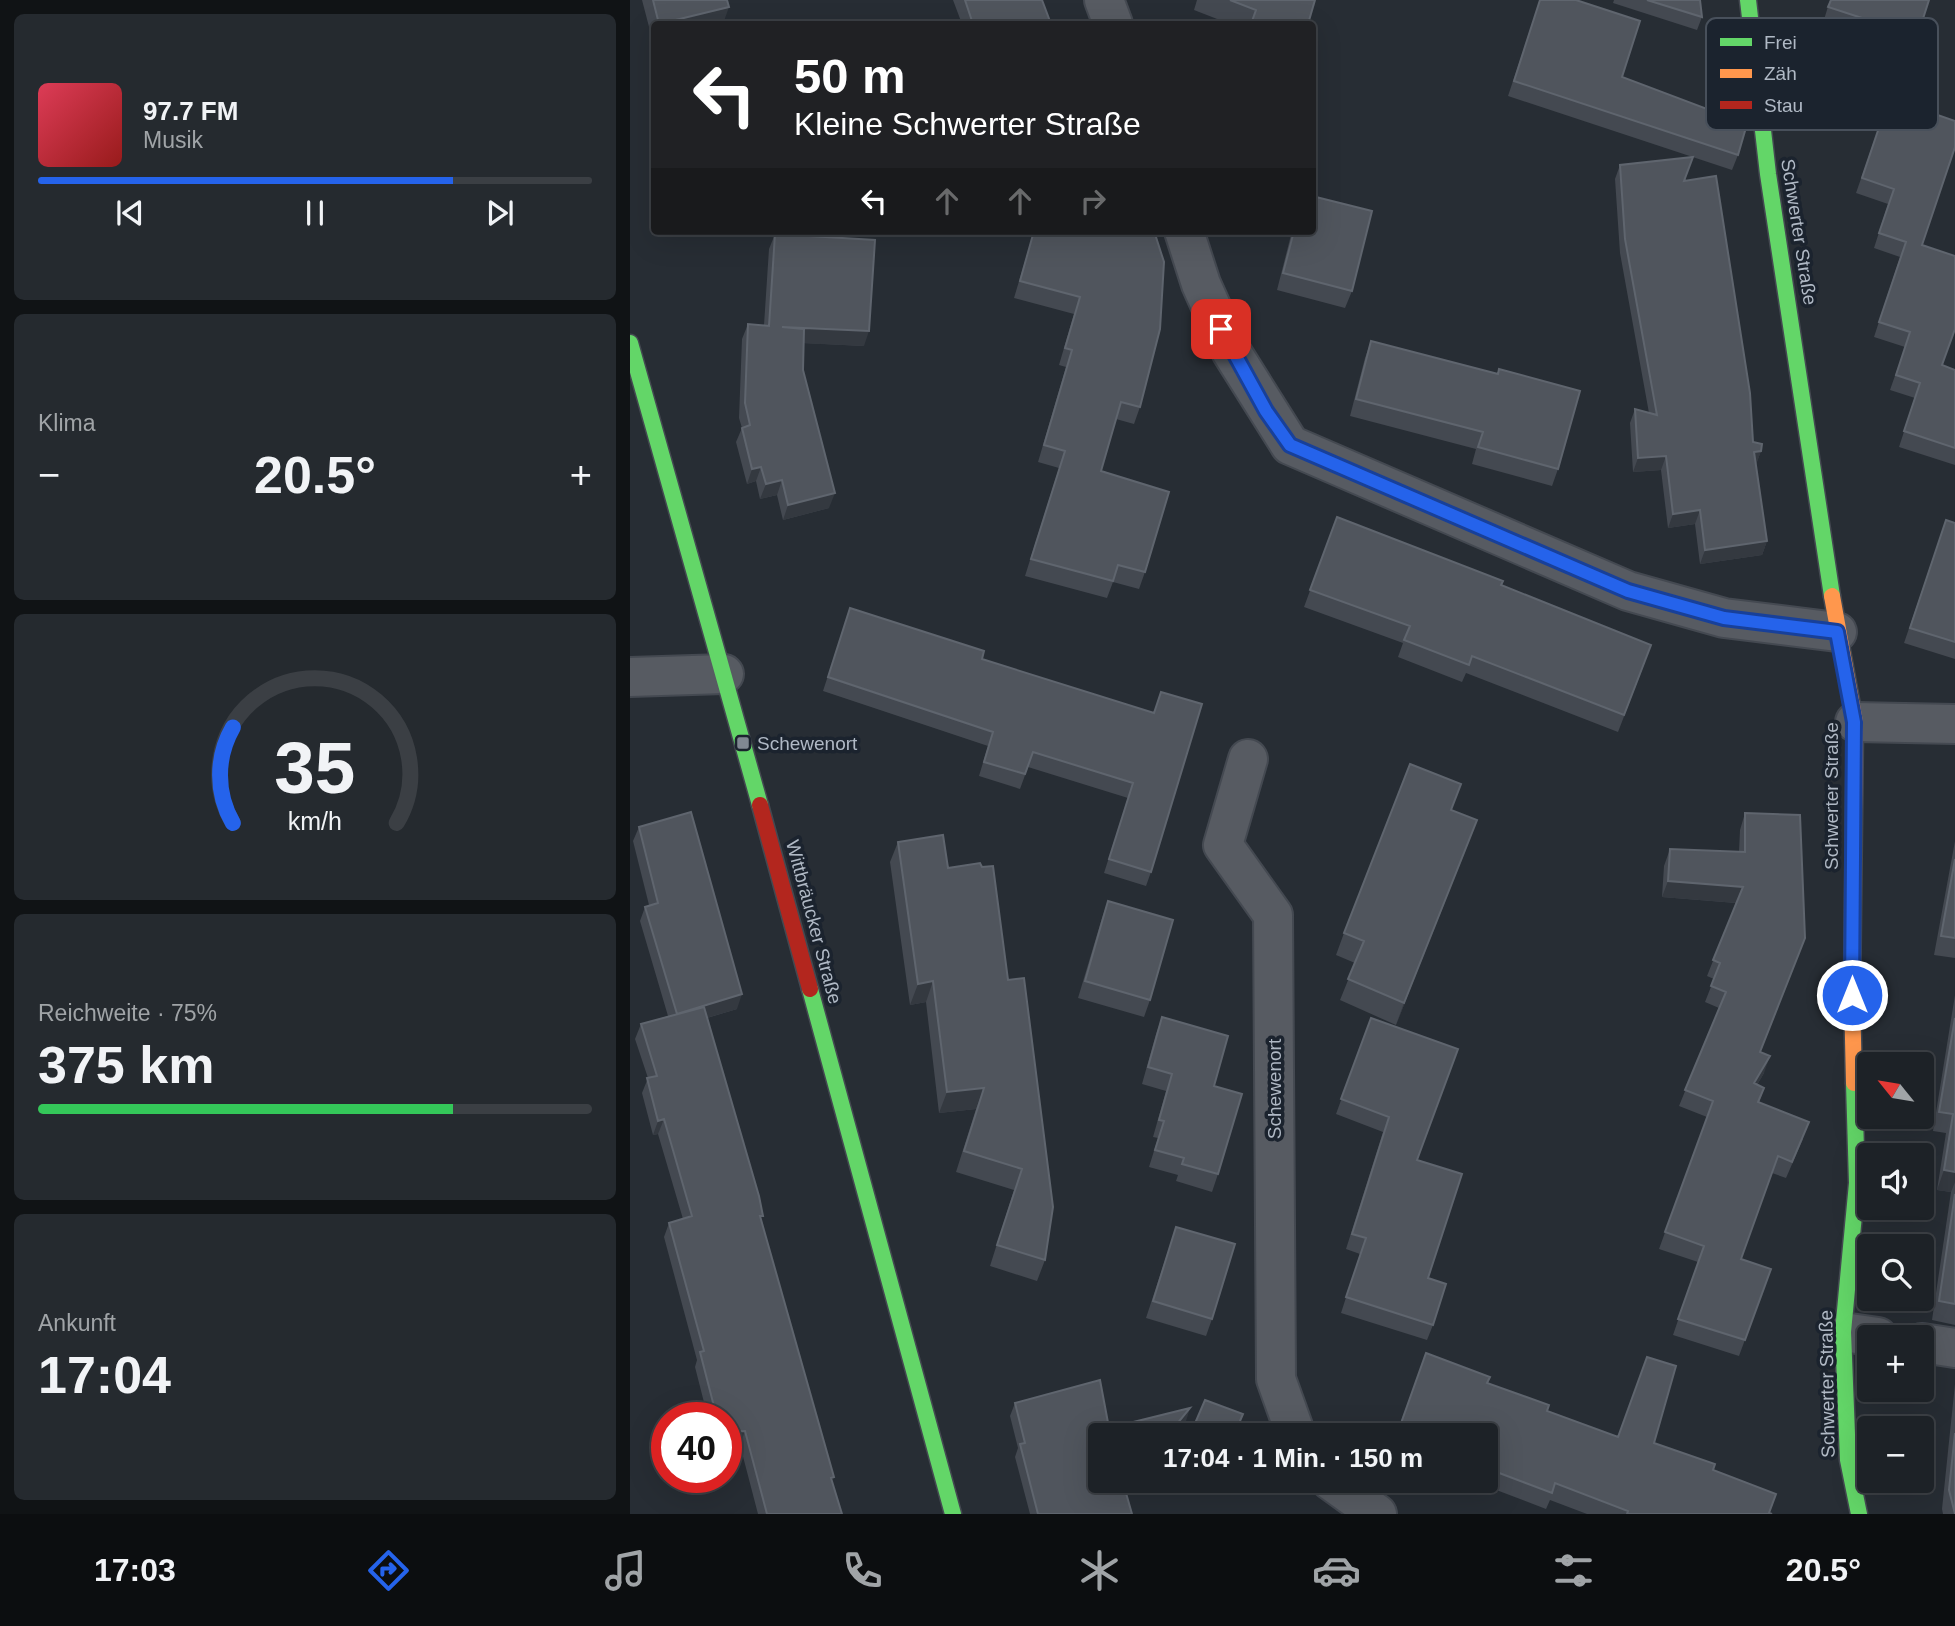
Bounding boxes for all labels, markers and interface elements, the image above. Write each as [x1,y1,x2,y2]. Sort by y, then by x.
legend [1706,18,1938,130]
text: Frei [1764,32,1797,53]
icon: left [679,49,770,140]
text: 50 m [794,49,906,103]
text: Zäh [1764,63,1797,84]
text: Stau [1764,95,1803,116]
text: 97.7 FM [143,96,238,126]
text: Kleine Schwerter Straße [794,106,1141,142]
text: Musik [143,127,203,153]
street label: Schwerter Straße [1777,157,1821,307]
icon: left [855,182,893,220]
icon: ahead [928,182,966,220]
icon: ahead [1001,182,1039,220]
icon: right [1074,182,1112,220]
icon: previous [111,194,149,232]
icon: pause [296,194,334,232]
icon: next [481,194,519,232]
pin [1191,299,1251,359]
icon: arrive [1202,310,1240,348]
text: Klima [38,410,96,436]
text: 20.5° [254,446,376,504]
text: − [38,454,60,496]
text: + [570,454,592,496]
street label: Schwerter Straße [1821,722,1842,870]
text: 35 [275,727,355,808]
place label: Schewenort [757,733,858,754]
marker: Schewenort [735,735,751,751]
text: km/h [288,807,342,835]
street label: Wittbräucker Straße [782,838,846,1006]
position arrow [1815,958,1889,1032]
text: Reichweite · 75% [38,1000,217,1026]
text: 375 km [38,1036,214,1094]
street label: Schewenort [1264,1038,1285,1139]
north arrow [1857,1052,1934,1129]
map controls [1857,1052,1934,1493]
button: sound [1857,1143,1934,1220]
button: search [1857,1234,1934,1311]
text: Ankunft [38,1310,116,1336]
street label: Schwerter Straße [1815,1310,1839,1458]
button: + [1857,1325,1934,1402]
text: 17:04 [38,1346,171,1404]
speed limit sign: 40 [651,1402,742,1493]
button: − [1857,1416,1934,1493]
text: 17:04 · 1 Min. · 150 m [1163,1443,1423,1473]
icon: directions [364,1546,413,1595]
icon: music [601,1546,650,1595]
icon: phone [838,1546,887,1595]
icon: climate [1075,1546,1124,1595]
icon: car [1312,1546,1361,1595]
icon: filters [1549,1546,1598,1595]
text: 17:03 [94,1552,176,1588]
text: 20.5° [1786,1552,1861,1588]

